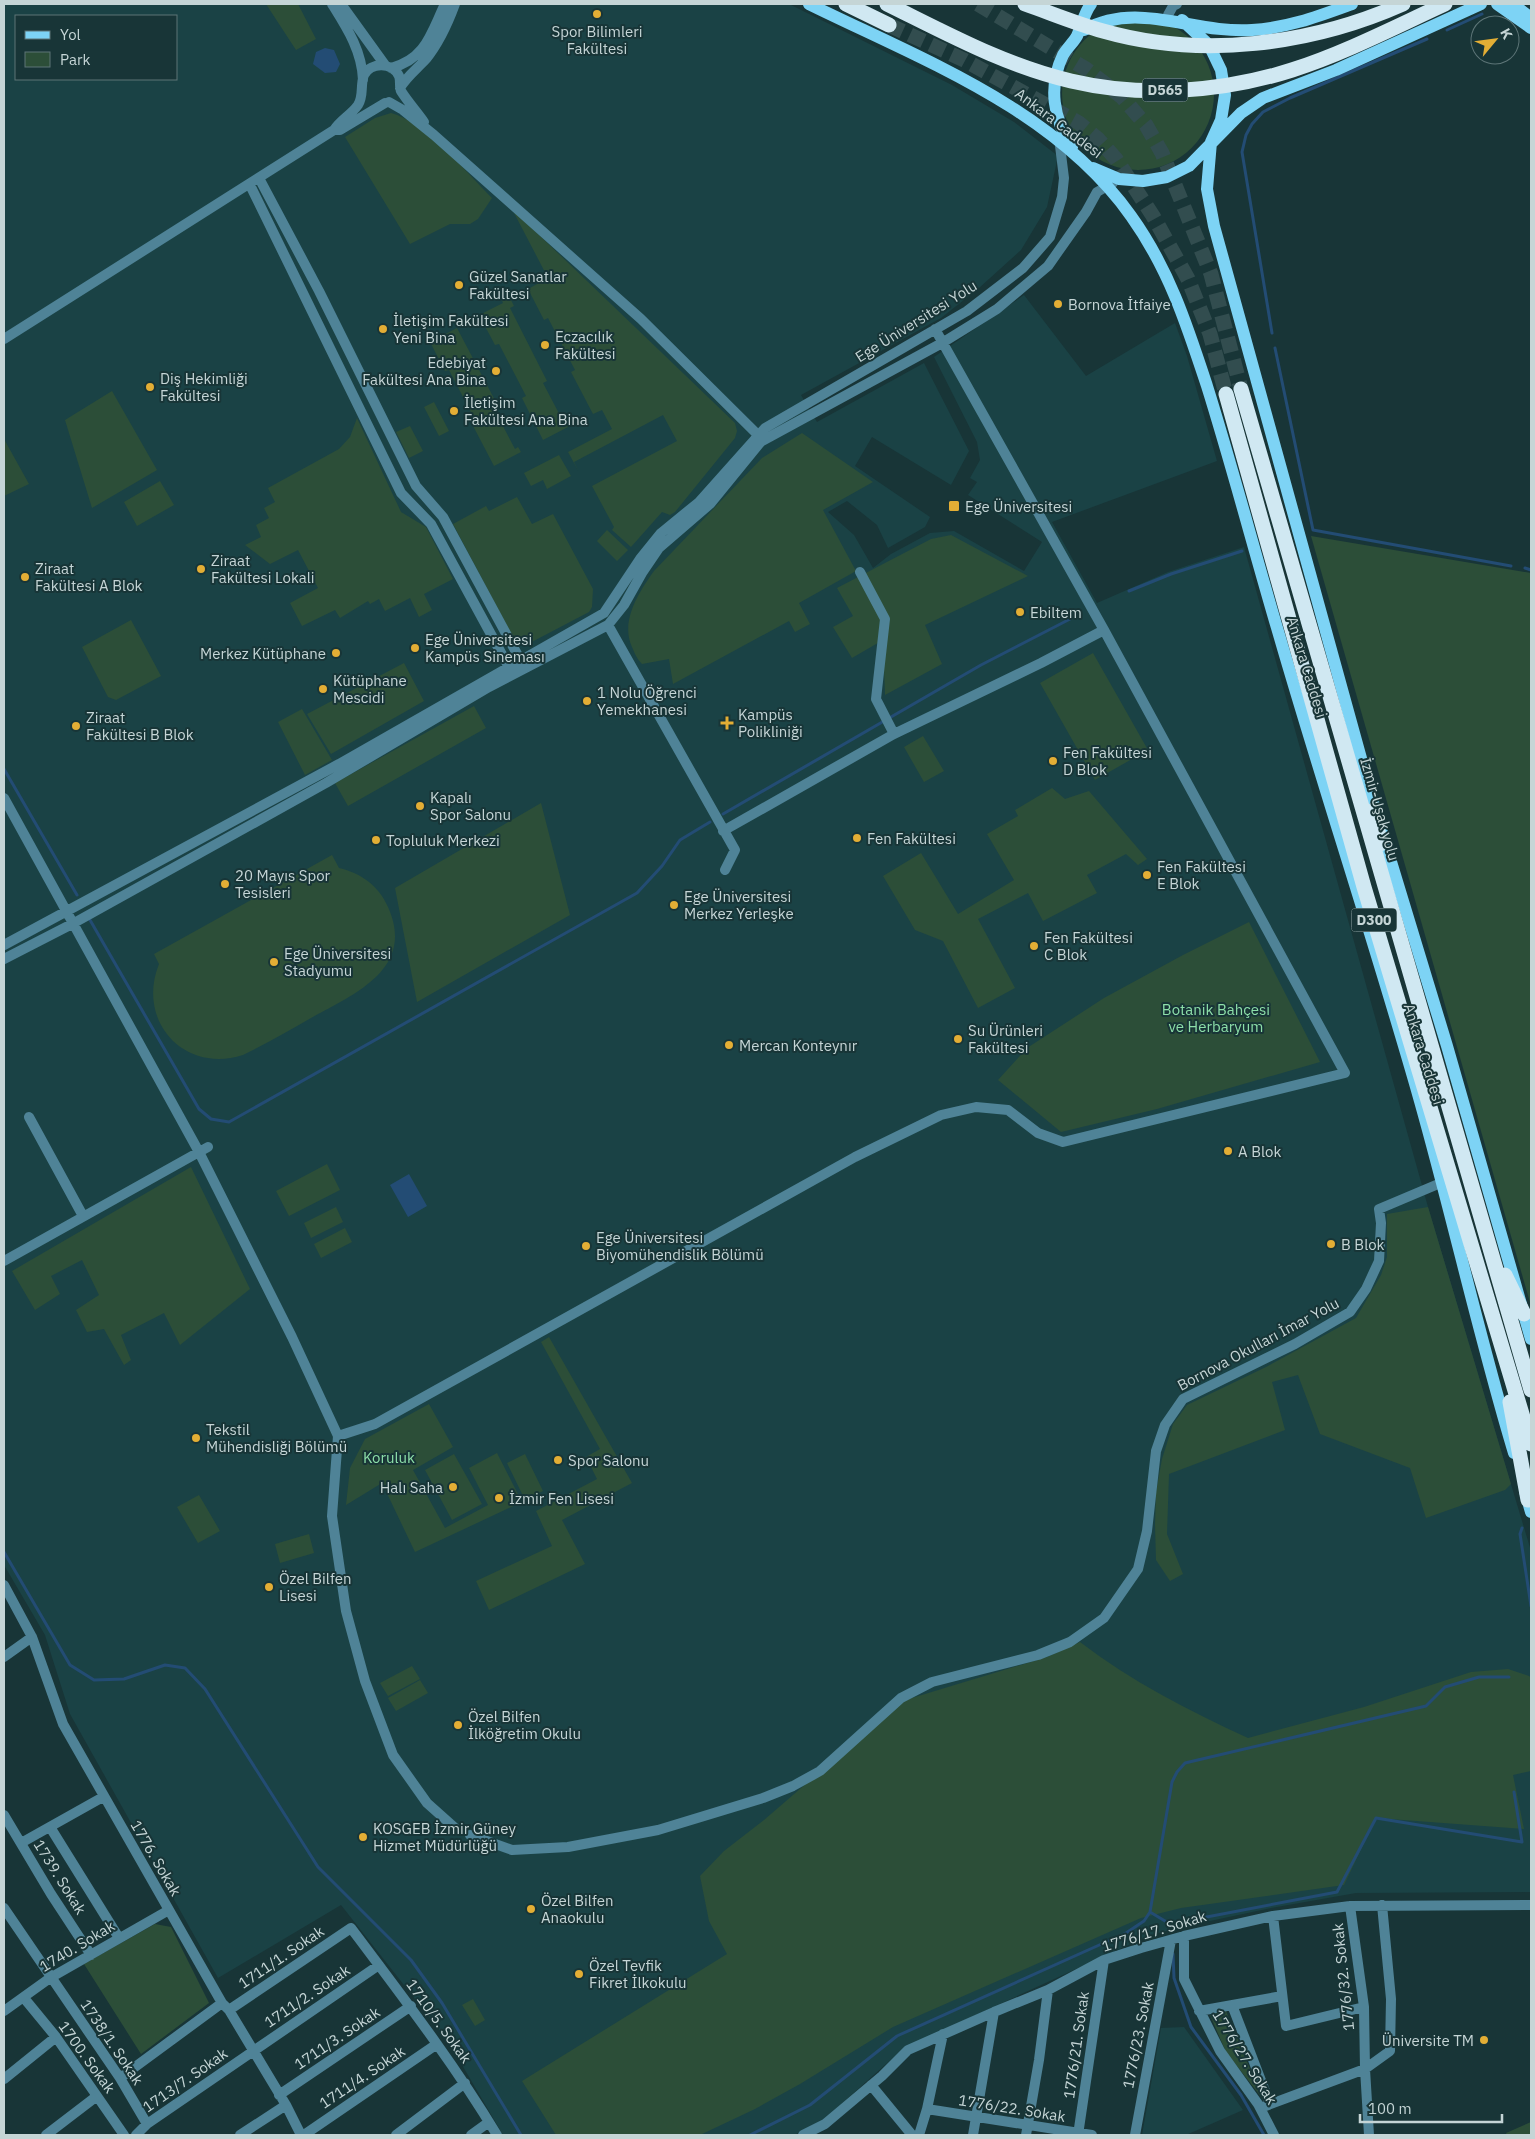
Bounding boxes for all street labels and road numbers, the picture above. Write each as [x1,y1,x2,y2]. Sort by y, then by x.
road number: D565 [1142,78,1188,102]
street label: Ankara Caddesi [1011,84,1107,162]
street label: Ege Üniversitesi Yolu [852,276,980,366]
street label: Ankara Caddesi [1283,614,1331,720]
street label: İzmir-Uşak yolu [1356,755,1404,863]
road number: D300 [1352,908,1396,932]
street label: Ankara Caddesi [1400,1001,1448,1107]
street label: Bornova Okulları İmar Yolu [1174,1293,1342,1395]
street label: 1776. Sokak [127,1817,185,1899]
street label: 1739. Sokak [30,1836,90,1918]
street label: 1776/17. Sokak [1099,1906,1209,1956]
street label: 1740. Sokak [36,1916,118,1976]
street label: 1711/1. Sokak [235,1921,328,1993]
street label: 1776/32. Sokak [1328,1922,1358,2032]
street label: 1711/2. Sokak [261,1960,354,2032]
street label: 1710/5. Sokak [402,1975,476,2067]
street label: 1776/23. Sokak [1118,1980,1158,2090]
street label: 1776/21. Sokak [1059,1990,1093,2100]
street label: 1738/1. Sokak [76,1996,148,2089]
street label: 1711/3. Sokak [291,2002,384,2074]
street label: 1776/27. Sokak [1208,2006,1282,2108]
street label: 1700. Sokak [54,2017,120,2097]
street label: 1711/4. Sokak [316,2041,409,2113]
street label: 1713/7. Sokak [139,2044,231,2116]
street label: 1776/22. Sokak [957,2090,1067,2126]

